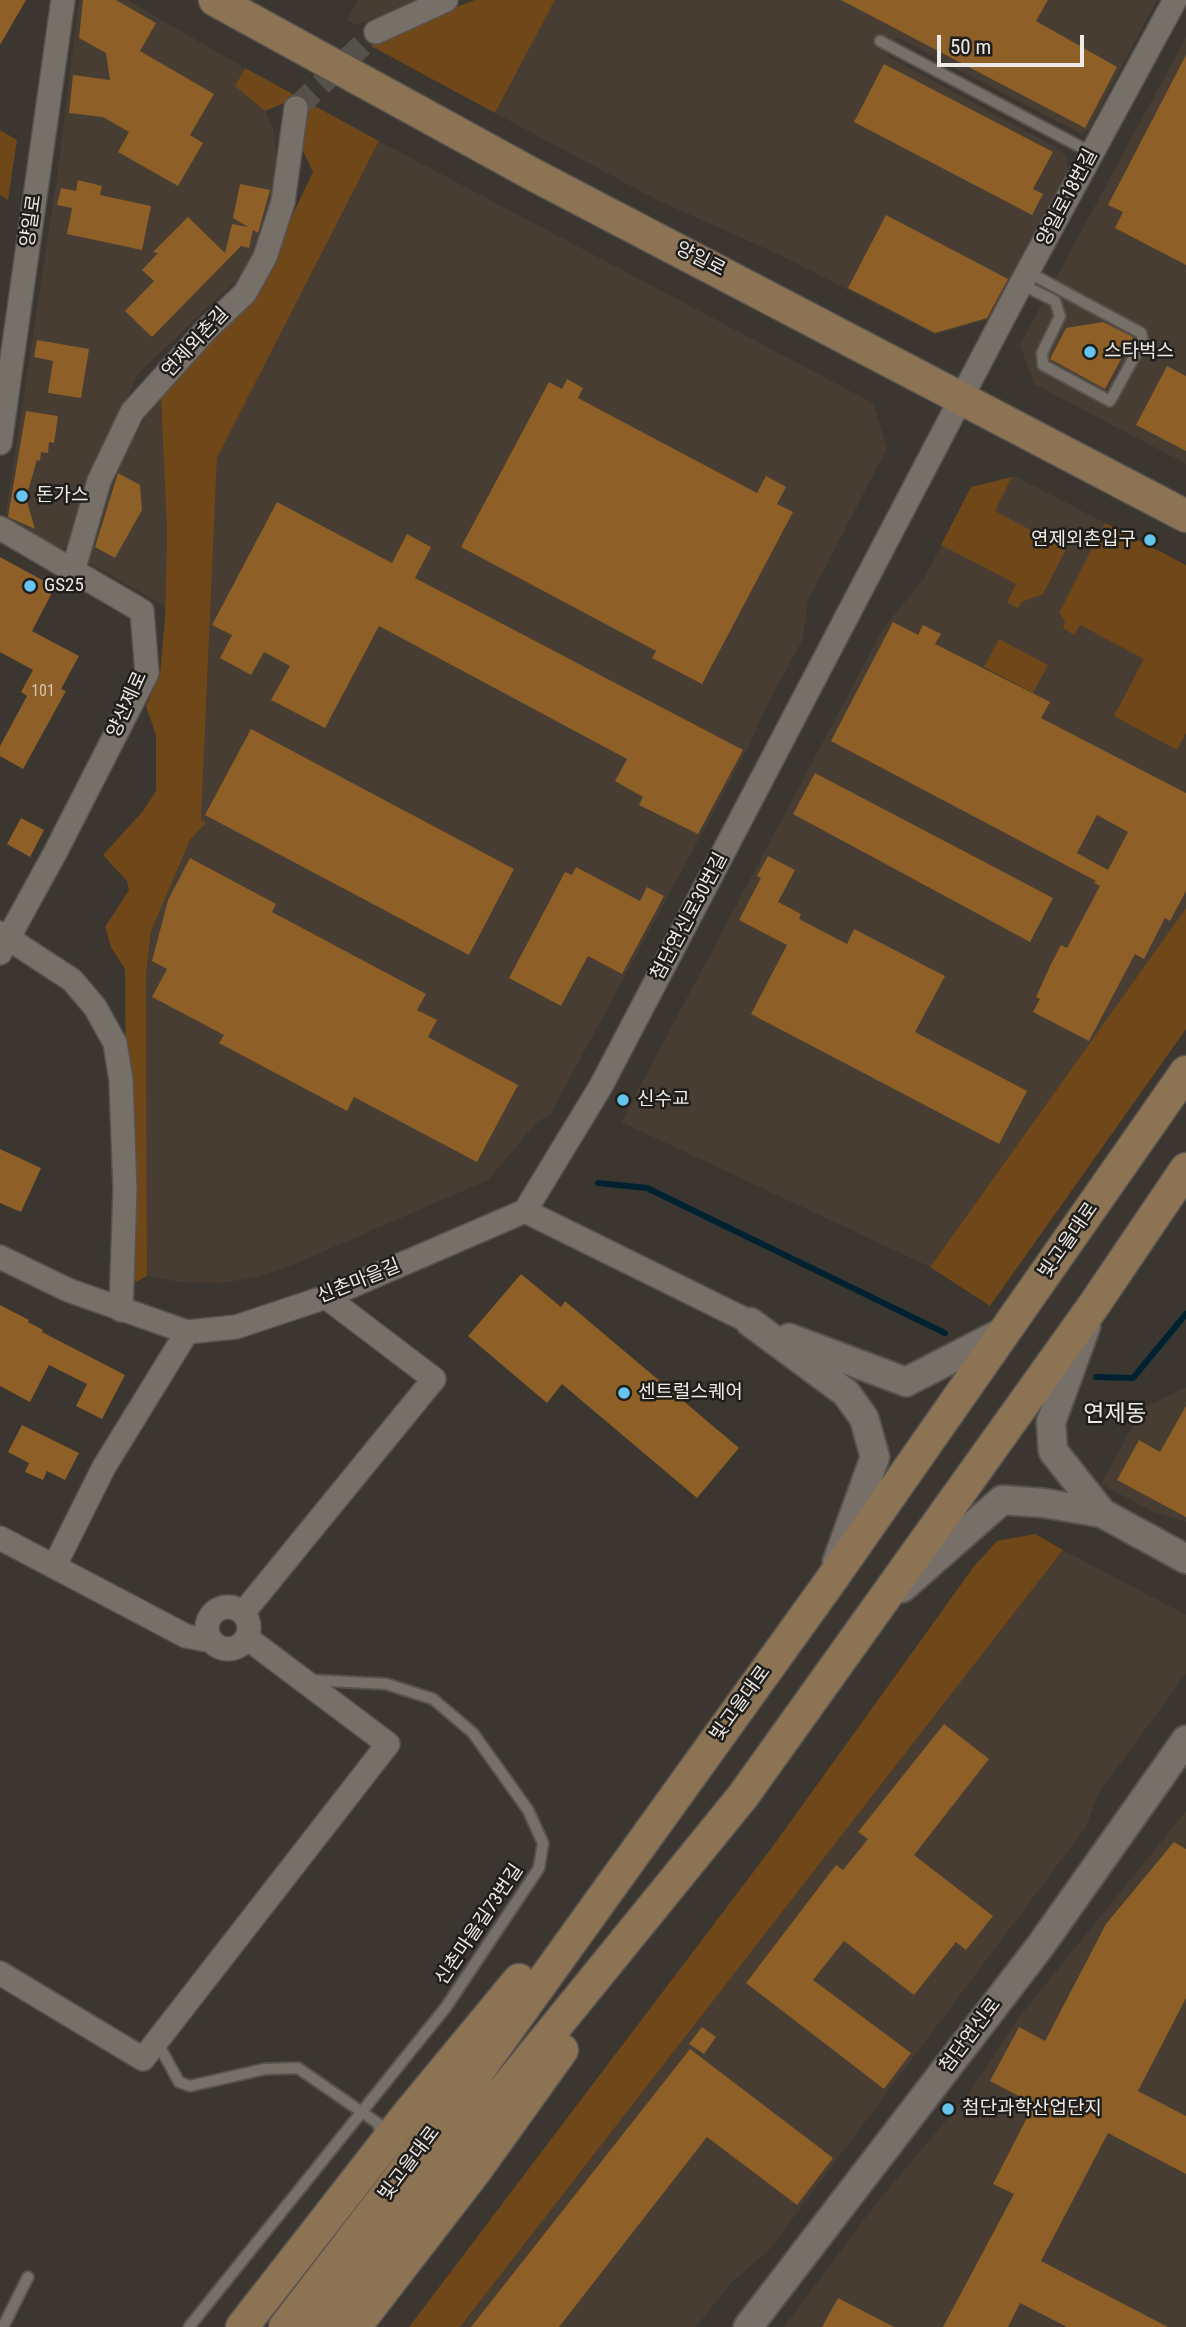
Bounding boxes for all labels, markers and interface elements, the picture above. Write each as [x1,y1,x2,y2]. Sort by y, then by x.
scale bar [941,21,1088,65]
text: 50 m [950,35,991,59]
street label: 양일로18번길 [1033,146,1103,250]
street label: 양일로 [17,193,47,249]
street label: 양일로 [671,238,729,282]
street label: 연제외촌길 [158,303,234,383]
place label: 스타벅스 [1104,341,1174,363]
marker: 스타벅스 [1082,344,1098,360]
place label: 돈가스 [36,485,88,507]
marker: 돈가스 [14,488,30,504]
place label: 연제외촌입구 [1031,529,1136,551]
marker: 연제외촌입구 [1142,532,1158,548]
place label: GS25 [44,575,84,597]
marker: GS25 [22,578,38,594]
street label: 양산제로 [103,668,153,742]
house number: 101 [31,682,55,702]
street label: 첨단연신로30번길 [647,849,733,985]
place label: 신수교 [637,1089,689,1111]
marker: 신수교 [615,1092,631,1108]
street label: 빛고을대로 [1035,1199,1103,1283]
street label: 신촌마을길 [314,1255,404,1309]
place label: 센트럴스퀘어 [638,1382,743,1404]
marker: 센트럴스퀘어 [616,1385,632,1401]
district label: 연제동 [1083,1401,1147,1429]
street label: 빛고을대로 [706,1662,776,1746]
street label: 신촌마을길73번길 [431,1860,529,1990]
street label: 첨단연신로 [936,1994,1006,2078]
place label: 첨단과학산업단지 [962,2098,1102,2120]
marker: 첨단과학산업단지 [940,2101,956,2117]
street label: 빛고을대로 [375,2122,445,2206]

